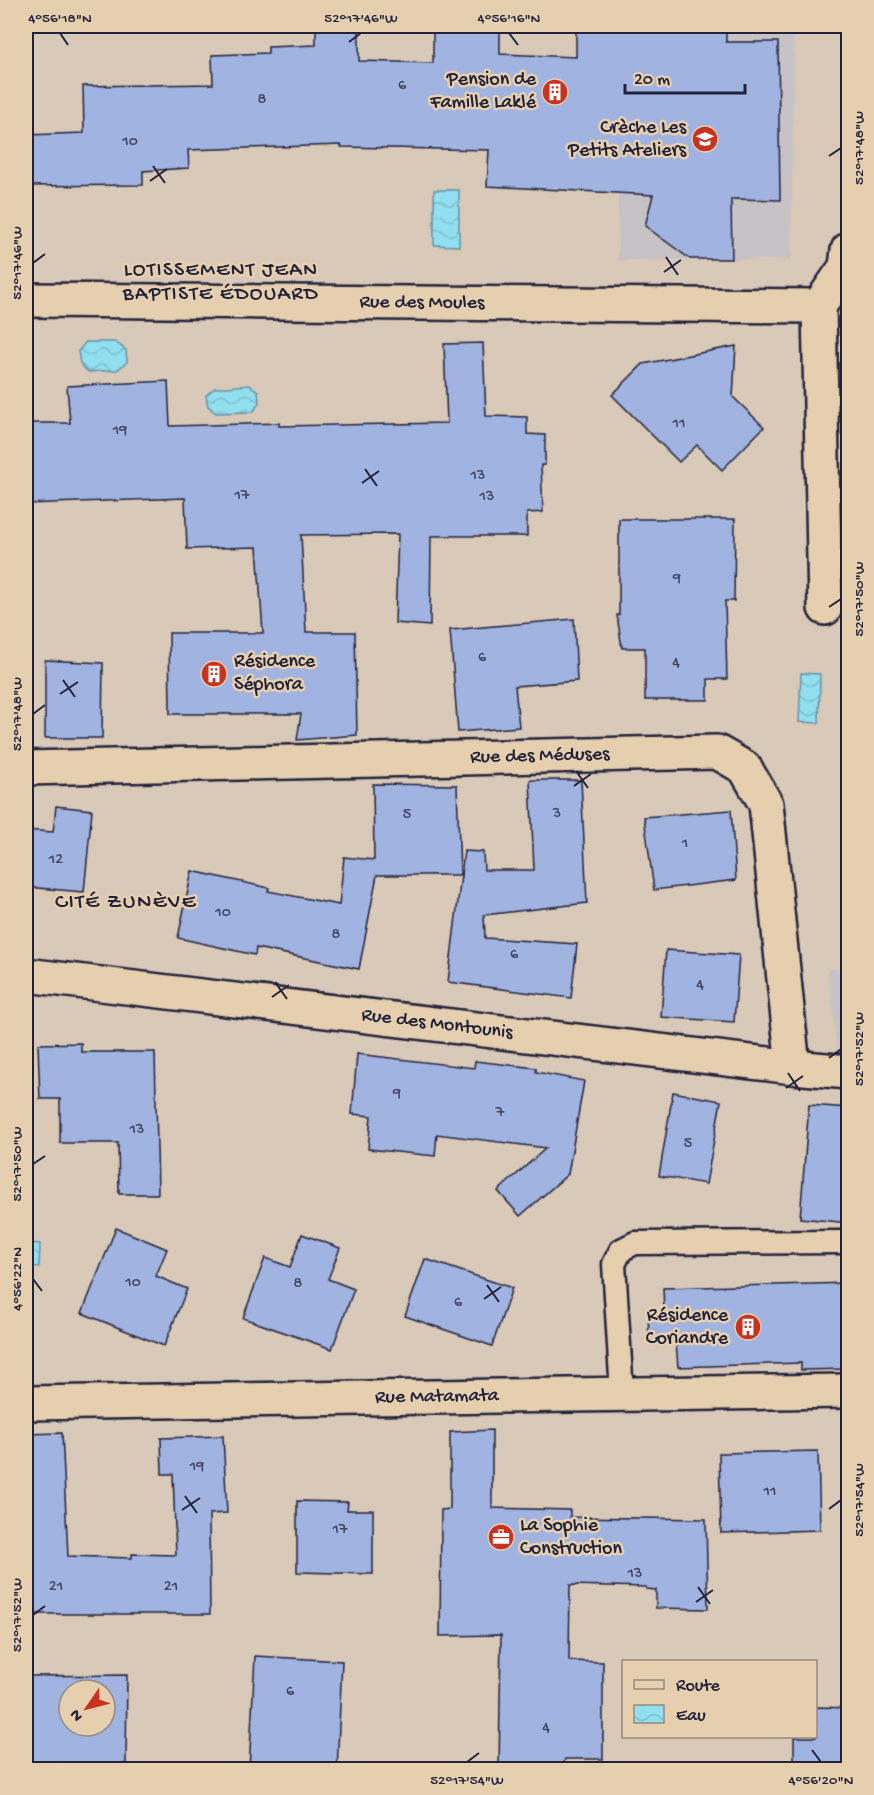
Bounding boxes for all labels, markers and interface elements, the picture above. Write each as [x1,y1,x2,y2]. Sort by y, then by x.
text: 4°56'18"N [28,10,92,28]
text: 52°17'46"W [324,10,398,28]
text: 4°56'16"N [478,10,541,28]
scale bar [625,57,745,95]
place label: Pension de Famille Laklé [429,69,537,115]
text: 20 m [634,70,670,91]
house number: 6 [398,77,407,96]
building icon: Pension de Famille Laklé [540,77,570,107]
house number: 8 [258,91,267,110]
text: 52°17'48"W [851,111,869,185]
place label: Crèche Les Petits Ateliers [567,117,687,163]
school or university icon: Crèche Les Petits Ateliers [690,124,720,154]
house number: 10 [121,133,138,152]
text: 52°17'46"W [9,226,27,300]
district label: LOTISSEMENT JEAN BAPTISTE ÉDOUARD [122,259,319,308]
street label: Rue des Moules [359,291,485,315]
house number: 11 [672,415,685,434]
house number: 19 [112,422,127,441]
house number: 13 [470,467,485,486]
house number: 17 [234,487,250,506]
house number: 13 [479,488,494,507]
text: 52°17'50"W [851,561,869,637]
house number: 9 [672,570,681,589]
house number: 6 [478,649,487,668]
place label: Résidence Séphora [234,651,316,697]
house number: 4 [672,655,680,674]
building icon: Résidence Séphora [199,659,229,689]
text: 52°17'48"W [9,677,27,751]
street label: Rue des Méduses [470,743,611,769]
house number: 3 [552,805,561,824]
house number: 5 [403,806,411,825]
house number: 1 [681,835,688,854]
house number: 12 [48,851,63,870]
district label: CITÉ ZUNÈVE [55,890,197,916]
house number: 10 [214,904,231,923]
house number: 8 [332,926,341,945]
house number: 6 [510,946,519,965]
house number: 4 [696,977,704,996]
street label: Rue des Montounis [360,1004,515,1045]
text: 52°17'52"W [851,1012,869,1086]
house number: 9 [392,1085,401,1104]
house number: 7 [495,1104,505,1123]
house number: 13 [129,1121,144,1140]
text: 52°17'50"W [9,1126,27,1202]
house number: 5 [684,1135,692,1154]
text: 4°56'22"N [9,1247,27,1311]
house number: 10 [124,1274,141,1293]
house number: 8 [294,1275,303,1294]
house number: 6 [454,1294,463,1313]
place label: Résidence Coriandre [646,1305,729,1351]
building icon: Résidence Coriandre [733,1312,763,1342]
street label: Rue Matamata [375,1385,500,1409]
house number: 19 [189,1458,204,1477]
text: 52°17'54"W [851,1463,869,1537]
house number: 11 [763,1483,776,1502]
place label: La Sophie Construction [520,1515,622,1561]
house number: 17 [332,1521,348,1540]
office icon: La Sophie Construction [486,1522,516,1552]
house number: 13 [627,1565,642,1584]
text: 52°17'52"W [9,1578,27,1652]
house number: 21 [49,1578,63,1597]
house number: 21 [164,1578,178,1597]
legend [622,1660,817,1738]
text: Route [676,1676,721,1697]
north arrow [57,1678,117,1738]
house number: 6 [286,1683,295,1702]
text: N [66,1704,88,1724]
text: Eau [676,1706,706,1727]
house number: 4 [542,1720,550,1739]
text: 52°17'54"W [430,1772,504,1790]
text: 4°56'20"N [788,1772,854,1790]

